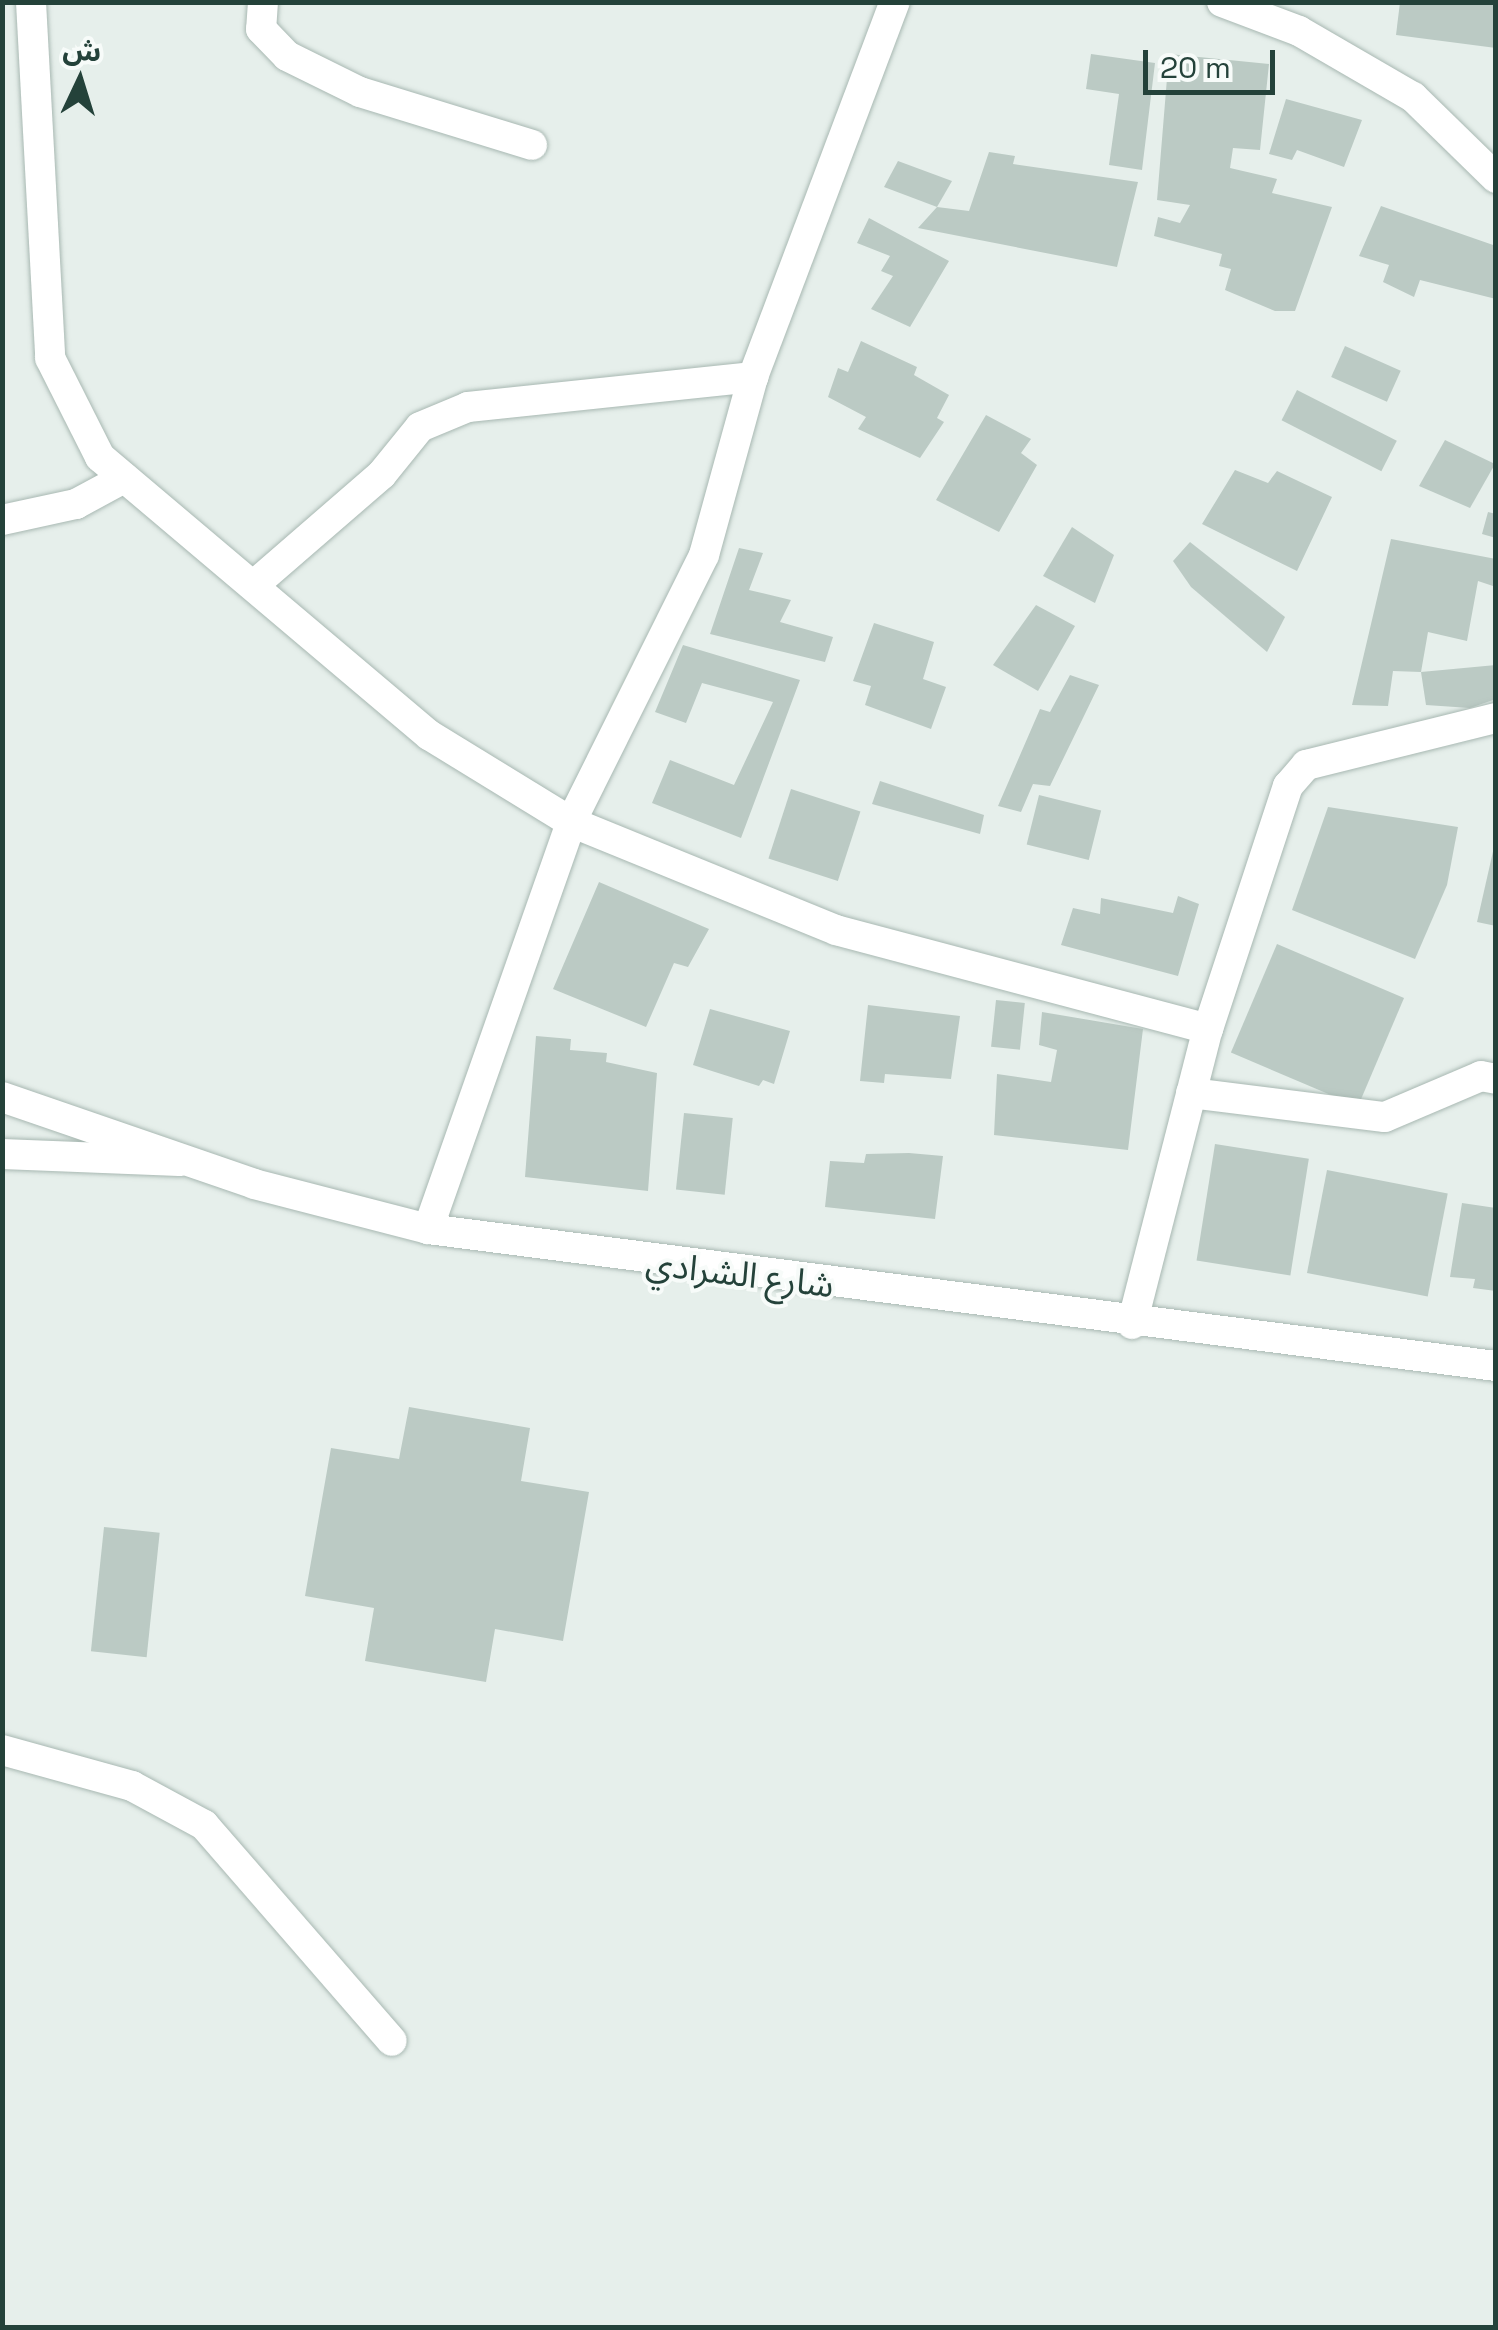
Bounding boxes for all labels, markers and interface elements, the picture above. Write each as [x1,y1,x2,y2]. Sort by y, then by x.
north arrow [30,30,130,130]
scale bar [1148,30,1280,92]
text: ش [62,31,102,69]
text: 20 m [1160,48,1231,87]
street label: شارع الشرادي [644,1242,836,1306]

